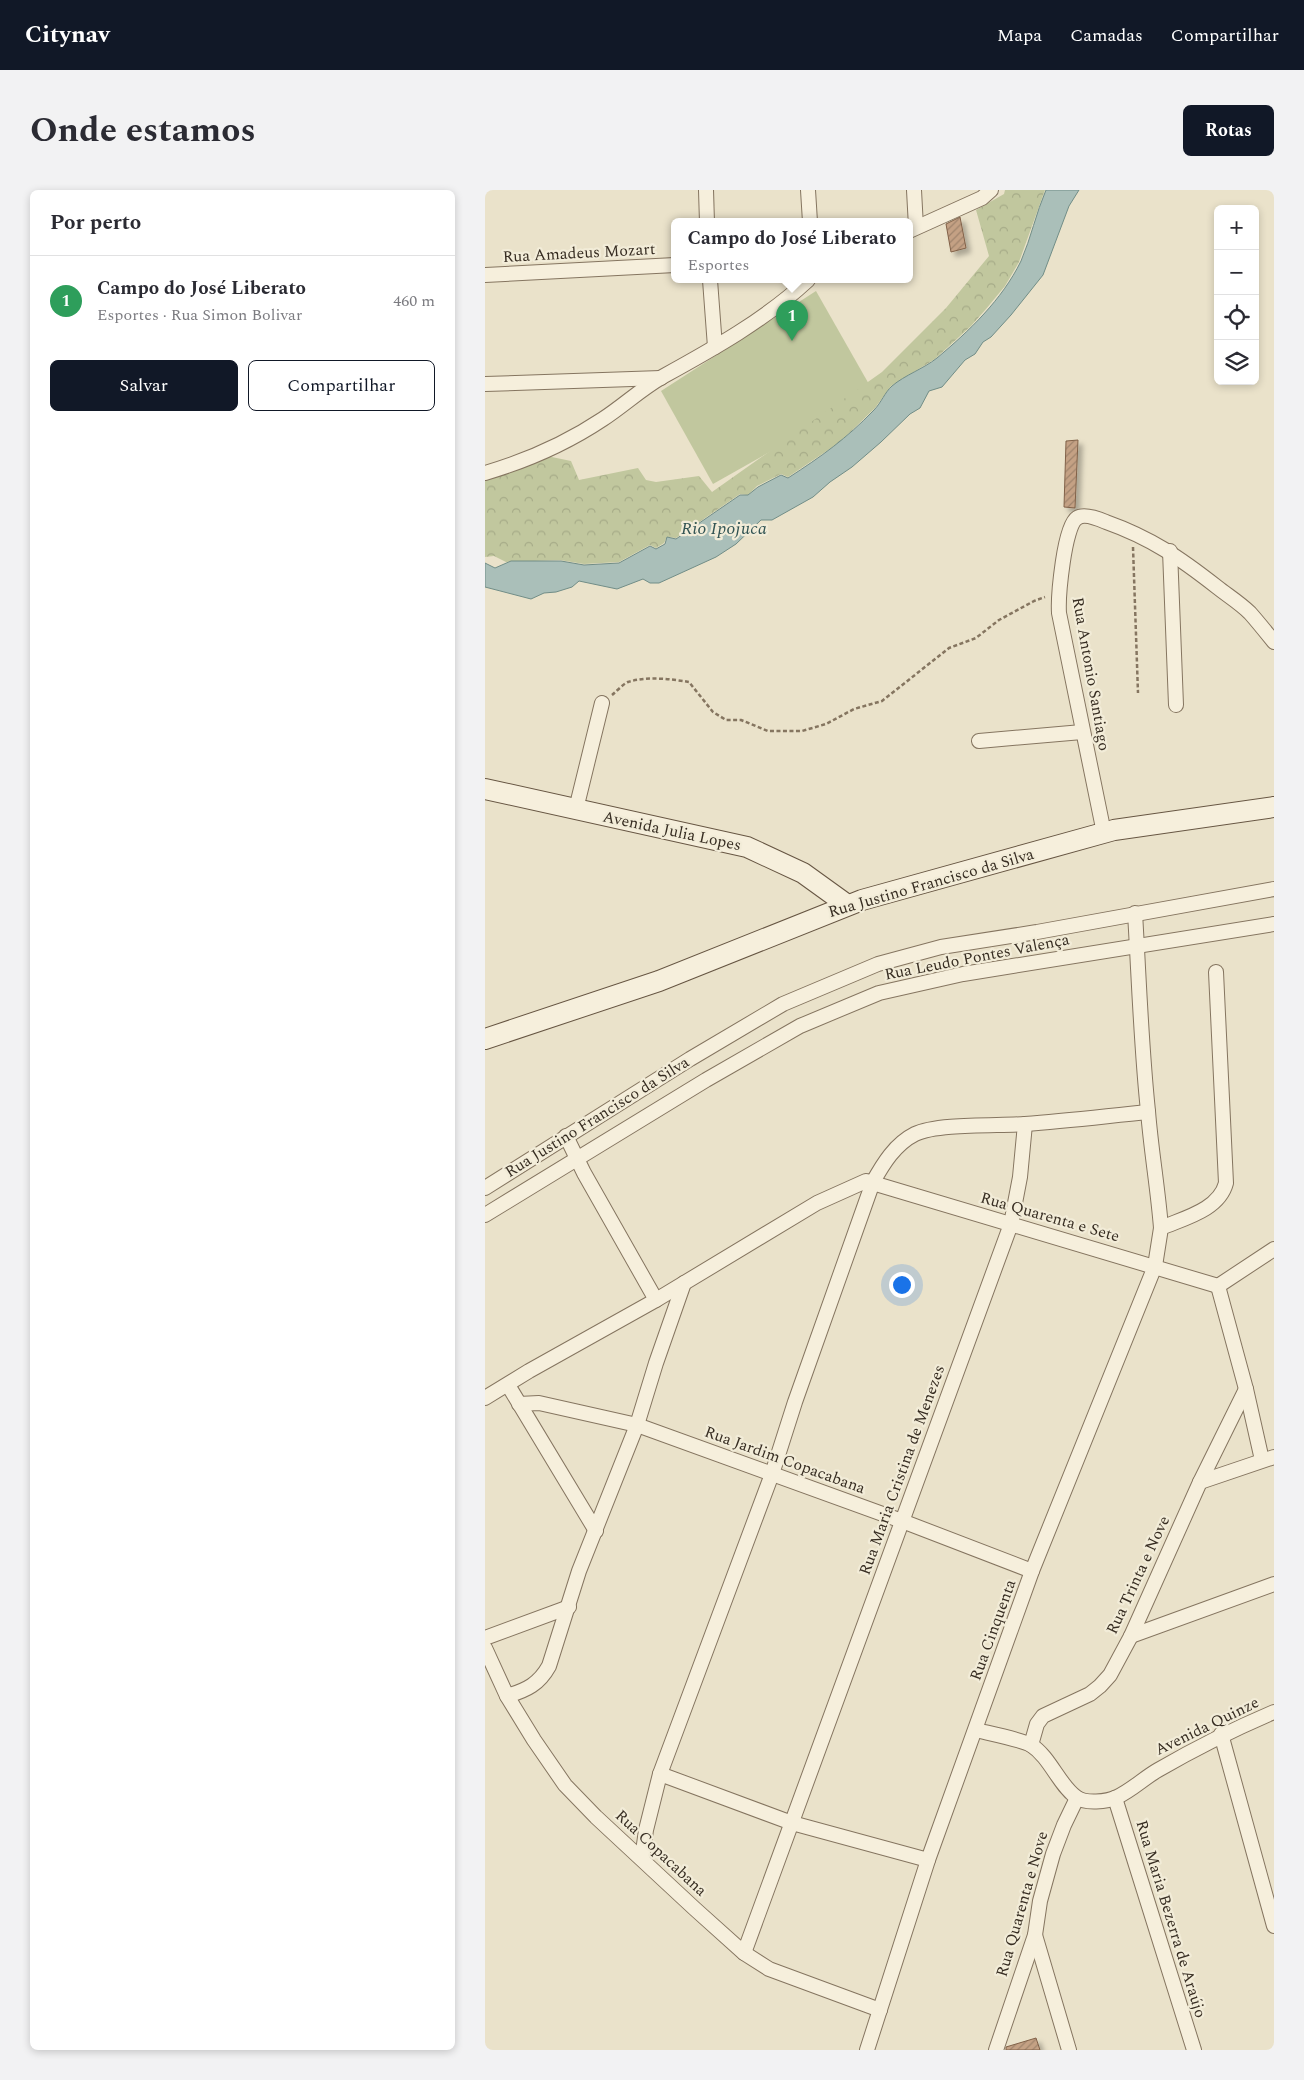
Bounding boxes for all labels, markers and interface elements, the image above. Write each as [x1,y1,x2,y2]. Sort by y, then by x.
text: Citynav [25,17,110,53]
text: Mapa [997,22,1042,49]
text: Camadas [1070,22,1143,49]
text: Compartilhar [1171,22,1279,49]
text: Onde estamos [30,104,256,157]
button: Rotas [1183,105,1274,156]
map controls [1214,205,1259,385]
button: + [1214,205,1259,250]
text: Por perto [50,207,141,239]
popup [671,218,913,283]
text: Campo do José Liberato [687,224,897,253]
street label: Rua Amadeus Mozart [502,237,656,269]
button: − [1214,250,1259,295]
text: Esportes [687,253,749,277]
text: Campo do José Liberato [97,274,306,303]
text: 1 [62,289,70,313]
text: 460 m [393,289,435,313]
button: locate [1214,295,1259,340]
pin: 1 [776,300,808,341]
text: Esportes · Rua Simon Bolivar [97,303,302,327]
button: layers [1214,340,1259,385]
button: Salvar [50,360,238,411]
button: Compartilhar [248,360,435,411]
water label: Rio Ipojuca [681,515,767,542]
street label: Rua Antonio Santiago [1066,595,1116,753]
street label: Avenida Julia Lopes [601,805,743,857]
street label: Rua Justino Francisco da Silva [825,842,1037,924]
street label: Rua Leudo Pontes Valença [882,927,1072,987]
street label: Rua Justino Francisco da Silva [500,1050,694,1184]
street label: Rua Quarenta e Sete [978,1186,1122,1248]
your location [889,1272,915,1298]
street label: Rua Maria Cristina de Menezes [853,1361,951,1579]
street label: Rua Jardim Copacabana [701,1420,869,1500]
street label: Rua Trinta e Nove [1100,1512,1176,1638]
street label: Rua Cinquenta [964,1576,1022,1684]
street label: Avenida Quinze [1151,1690,1263,1762]
street label: Rua Copacabana [610,1804,712,1902]
street label: Rua Maria Bezerra de Araújo [1129,1817,1213,2021]
street label: Rua Quarenta e Nove [990,1828,1054,1980]

